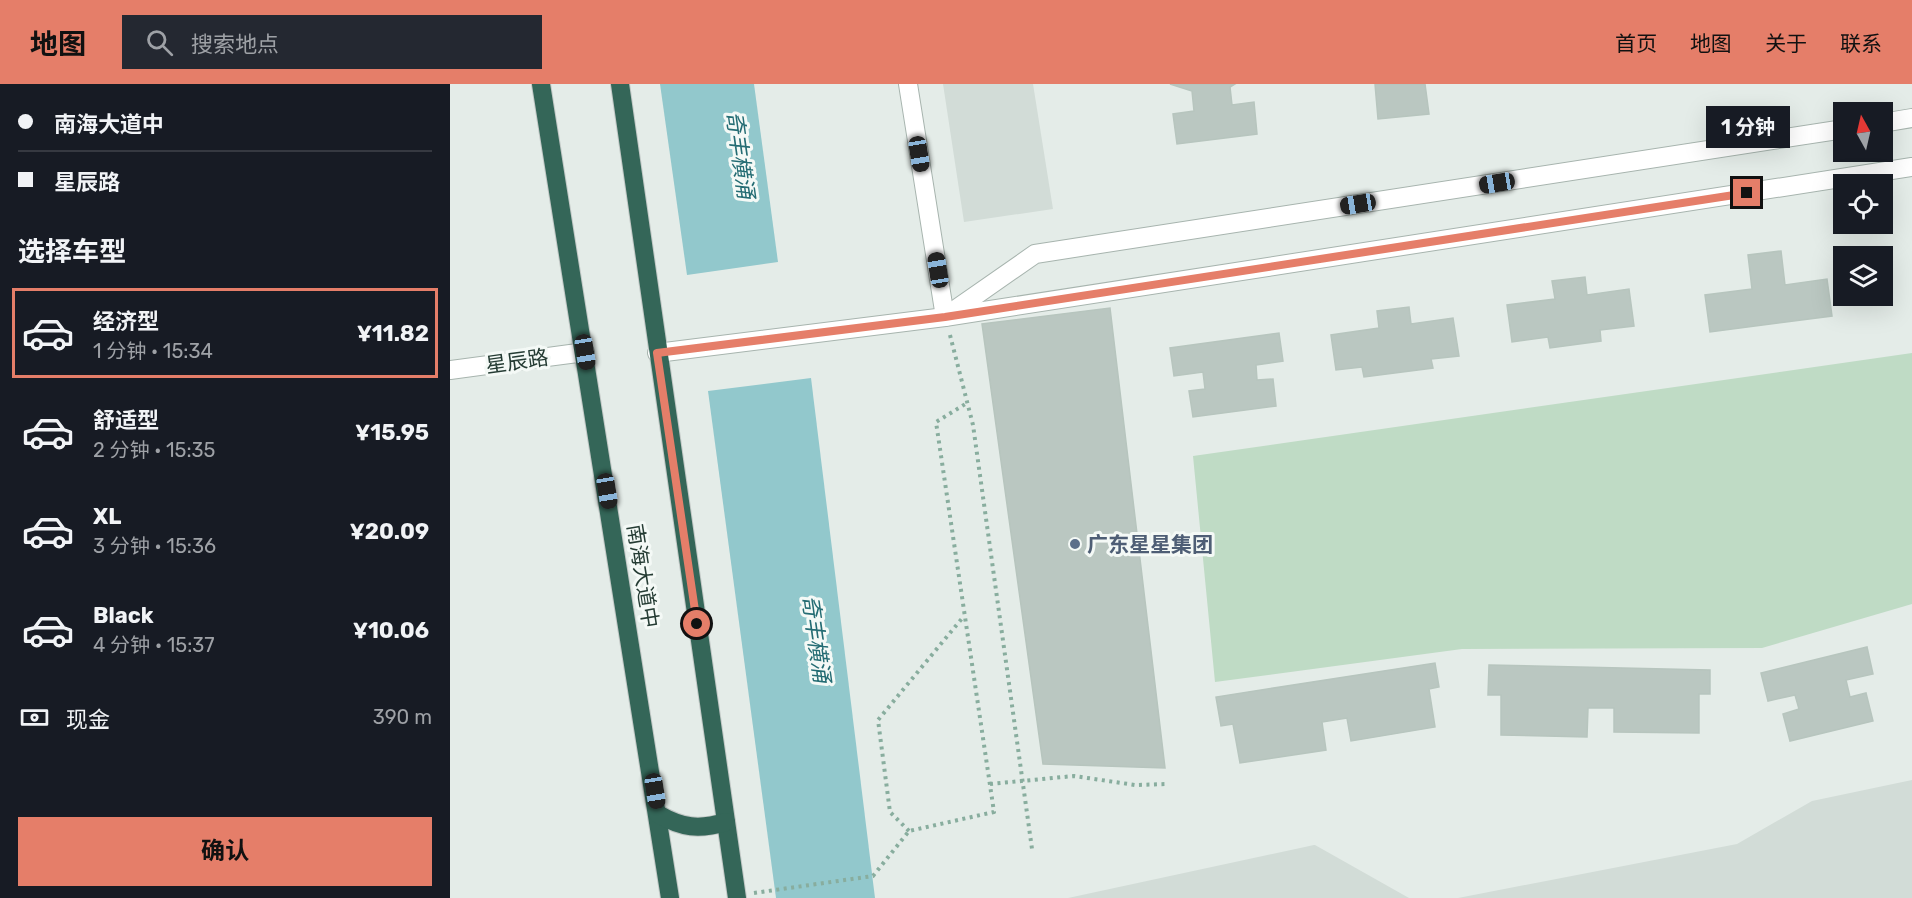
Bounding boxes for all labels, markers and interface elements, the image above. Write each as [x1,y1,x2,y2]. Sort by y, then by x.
search box [122,15,542,69]
icon: search [143,26,176,59]
text: 地图 [30,28,86,61]
text: 搜索地点 [191,31,279,58]
text: 首页 [1615,31,1657,56]
text: 地图 [1690,31,1732,56]
text: 关于 [1765,31,1807,56]
text: 联系 [1840,31,1882,56]
north arrow [1833,102,1893,162]
map controls [1833,102,1893,306]
callout: 1 分钟 [1705,106,1789,148]
water label: 奇丰横涌 [721,110,760,203]
text: 南海大道中 [54,111,164,138]
text: 1 分钟 [1721,115,1775,139]
car [907,135,931,173]
text: 星辰路 [54,169,120,196]
car [1478,171,1516,195]
button: locate [1833,174,1893,234]
route end [1733,179,1760,206]
car [1339,192,1377,216]
text: 选择车型 [18,236,126,268]
button: layers [1833,246,1893,306]
car [926,251,950,289]
icon: car [21,306,75,360]
text: 经济型 [93,308,159,335]
text: ¥11.82 [357,320,429,347]
car [573,333,597,371]
text: 1 分钟 · 15:34 [93,339,213,363]
street label: 星辰路 [484,344,550,378]
icon: car [21,405,75,459]
text: 舒适型 [93,407,159,434]
text: ¥15.95 [355,419,429,446]
text: 2 分钟 · 15:35 [93,438,216,462]
car [595,472,619,510]
text: XL [93,503,121,530]
icon: car [21,504,75,558]
text: ¥20.09 [350,518,429,545]
street label: 南海大道中 [622,522,664,630]
place label: 广东星星集团 [1087,532,1213,557]
text: 3 分钟 · 15:36 [93,534,216,558]
marker: 广东星星集团 [1068,537,1082,551]
water label: 奇丰横涌 [797,594,836,687]
text: Black [93,602,154,629]
icon: car [21,603,75,657]
route start [683,610,710,637]
text: ¥10.06 [353,617,429,644]
text: 4 分钟 · 15:37 [93,633,215,657]
icon: cash [18,701,51,734]
text: 390 m [373,705,432,729]
text: 现金 [66,706,110,733]
car [643,772,667,810]
button: 确认 [18,817,432,886]

